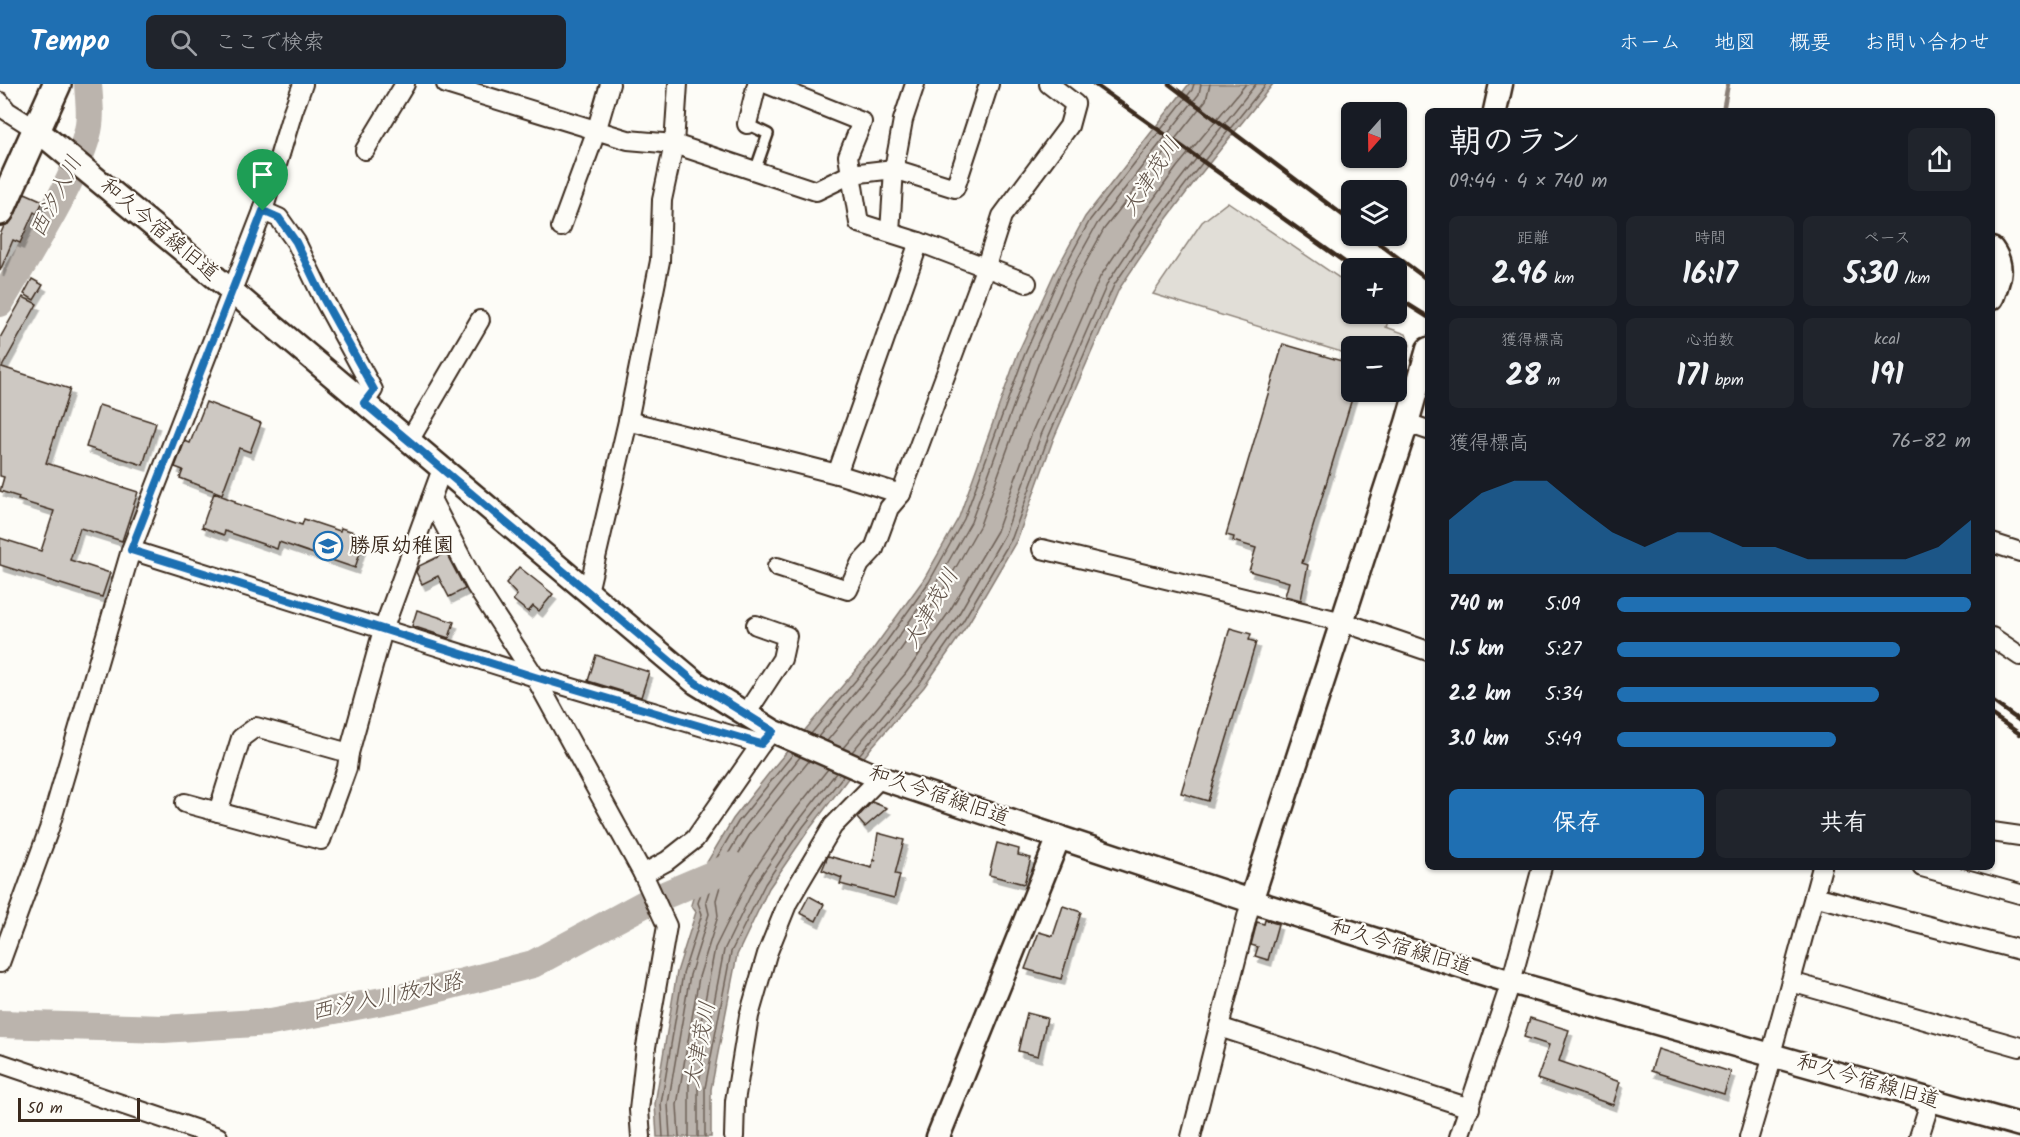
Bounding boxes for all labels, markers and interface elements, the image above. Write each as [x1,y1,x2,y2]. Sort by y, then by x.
search box [146,15,566,69]
text: Tempo [30,20,110,65]
icon: search [167,26,200,59]
text: ここで検索 [215,26,325,61]
text: ホーム [1619,27,1681,60]
text: 地図 [1714,27,1756,60]
text: 概要 [1789,27,1831,60]
text: お問い合わせ [1864,27,1990,60]
north arrow [1341,102,1407,168]
map controls [1341,102,1407,402]
text: 朝のラン [1449,117,1581,170]
button: share [1908,128,1971,191]
water label: 大津茂川 [1113,131,1191,223]
pin [237,149,288,211]
water label: 西汐入川 [21,150,93,244]
icon: arrive [246,158,279,191]
text: 09:44 · 4 × 740 m [1449,166,1608,198]
street label: 和久今宿線旧道 [92,170,226,290]
button: layers [1341,180,1407,246]
text: 距離 [1517,226,1549,251]
text: 時間 [1694,226,1726,251]
text: ペース [1863,226,1911,251]
text: 2.96 [1492,251,1548,299]
text: 16:17 [1682,251,1738,299]
text: 5:30 [1844,251,1898,299]
button: + [1341,258,1407,324]
text: km [1548,266,1574,291]
text: /km [1898,266,1930,291]
text: kcal [1874,327,1900,352]
text: 獲得標高 [1501,328,1565,353]
text: 心拍数 [1686,328,1734,353]
button: − [1341,336,1407,402]
text: 191 [1870,352,1904,400]
text: 28 [1506,353,1541,401]
text: 171 [1676,353,1709,401]
text: m [1541,368,1560,393]
text: bpm [1709,368,1744,393]
text: 76–82 m [1891,426,1971,458]
text: 獲得標高 [1449,428,1529,460]
school or university icon: 勝原幼稚園 [312,530,344,562]
place label: 勝原幼稚園 [349,530,454,563]
water label: 大津茂川 [895,562,969,656]
text: 740 m [1449,589,1504,621]
text: 5:09 [1545,589,1580,621]
text: 1.5 km [1449,634,1504,666]
text: 5:27 [1545,634,1582,666]
text: 2.2 km [1449,679,1511,711]
text: 5:34 [1545,679,1583,711]
text: 3.0 km [1449,724,1509,756]
text: 5:49 [1545,724,1581,756]
street label: 和久今宿線旧道 [864,756,1014,836]
button: 保存 [1449,789,1704,858]
button: 共有 [1716,789,1971,858]
street label: 和久今宿線旧道 [1326,911,1476,985]
water label: 西汐入川放水路 [308,964,468,1031]
water label: 大津茂川 [675,998,727,1092]
street label: 和久今宿線旧道 [1793,1046,1943,1118]
scale bar [18,1095,140,1122]
text: 50 m [27,1096,63,1121]

